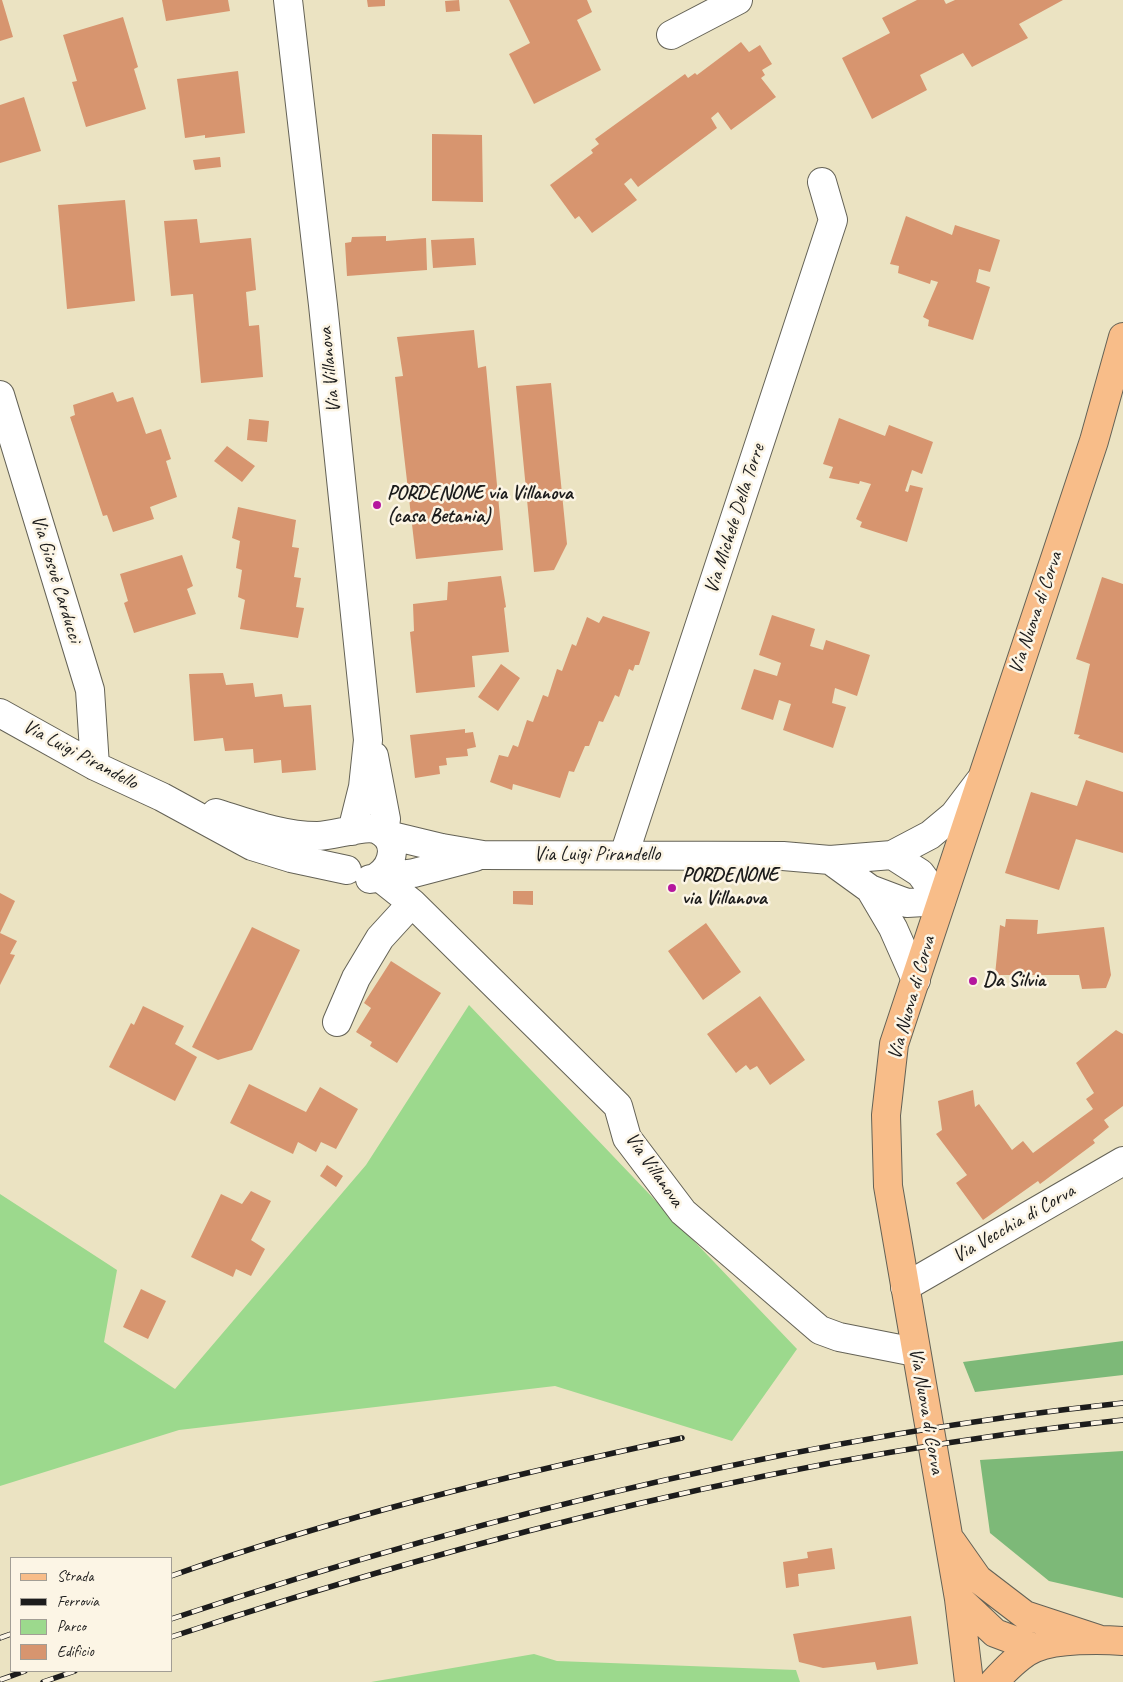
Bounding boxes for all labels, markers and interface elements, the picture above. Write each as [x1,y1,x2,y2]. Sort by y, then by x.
street label: Via Villanova [314,326,346,414]
street label: Via Michele Della Torre [700,441,770,597]
place label: PORDENONE via Villanova (casa Betania) [387,482,573,529]
marker: PORDENONE via Villanova (casa Betania) [371,499,383,511]
street label: Via Giosuè Carducci [25,513,87,645]
street label: Via Nuova di Corva [1004,549,1068,677]
street label: Via Luigi Pirandello [18,715,142,795]
street label: Via Luigi Pirandello [534,843,660,867]
place label: PORDENONE via Villanova [682,864,778,911]
marker: PORDENONE via Villanova [666,882,678,894]
street label: Via Nuova di Corva [883,934,941,1062]
place label: Da Silvia [983,969,1045,993]
marker: Da Silvia [967,975,979,987]
street label: Via Villanova [620,1128,688,1212]
street label: Via Vecchia di Corva [949,1179,1079,1269]
street label: Via Nuova di Corva [903,1346,949,1476]
legend [10,1557,172,1672]
text: Strada [57,1567,93,1586]
text: Ferrovia [57,1592,99,1611]
text: Parco [57,1617,86,1636]
text: Edificio [57,1642,94,1661]

